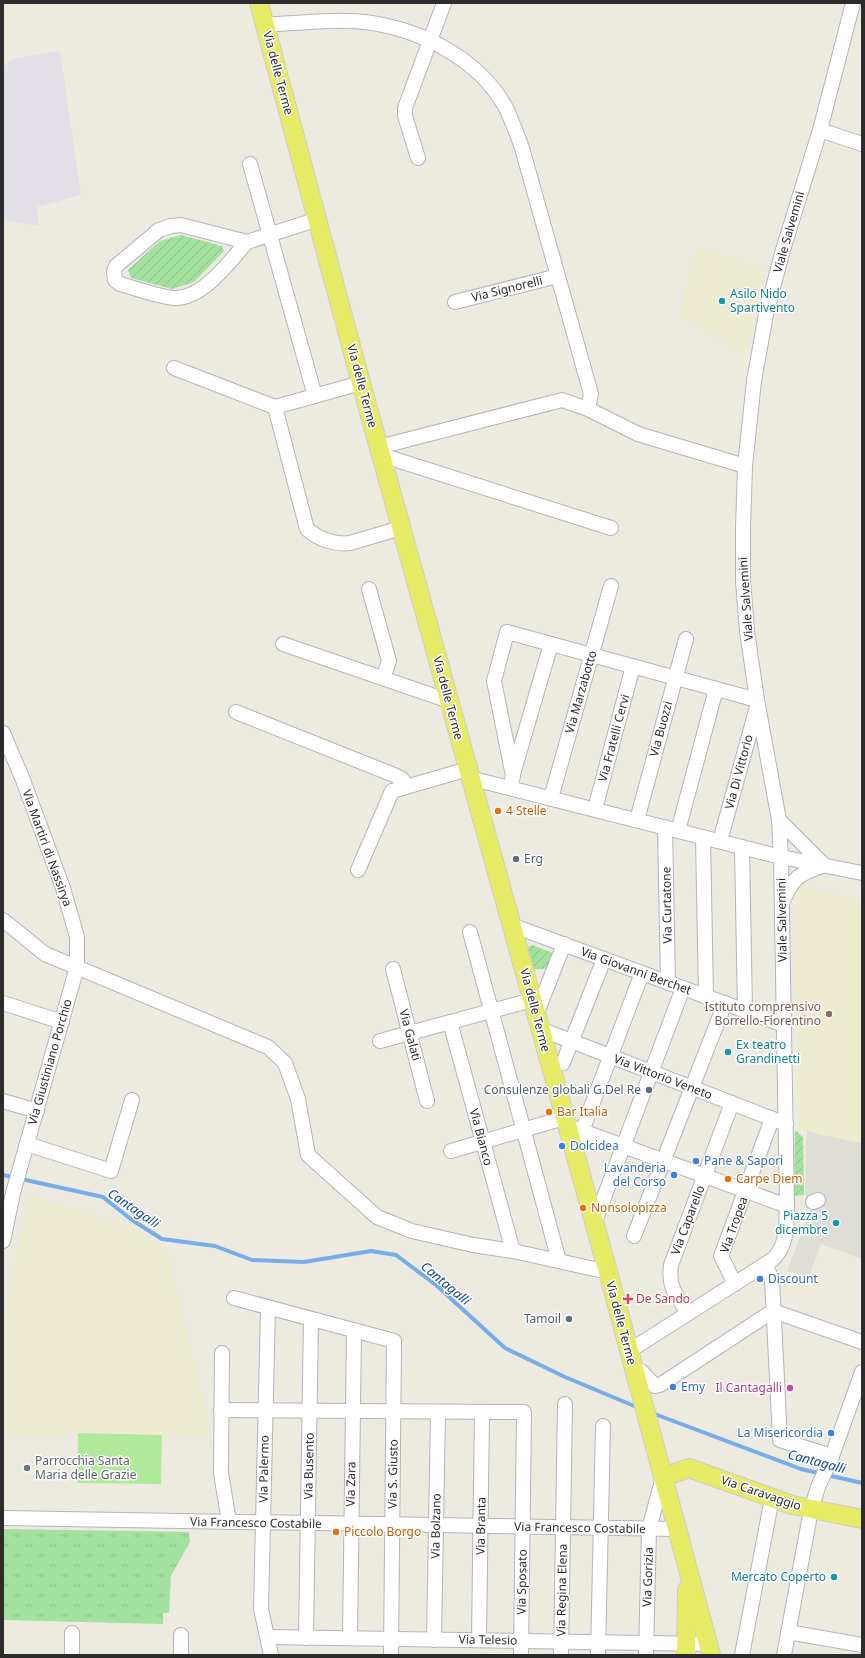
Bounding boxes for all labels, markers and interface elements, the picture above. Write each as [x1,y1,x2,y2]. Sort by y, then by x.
street label: Via delle Terme [259,29,298,117]
street label: Viale Salvemini [769,189,808,275]
street label: Via Signorelli [470,271,544,306]
place label: Asilo Nido Spartivento [730,285,795,316]
marker: Asilo Nido Spartivento [717,296,727,306]
street label: Via delle Terme [343,342,382,430]
street label: Viale Salvemini [734,556,757,642]
street label: Via Marzabotto [561,648,600,735]
street label: Via delle Terme [429,654,468,742]
street label: Via Fratelli Cervi [594,692,633,783]
street label: Via Buozzi [645,699,676,759]
street label: Via Di Vittorio [720,733,757,811]
street label: Via Martiri di Nassirya [18,787,77,909]
place label: 4 Stelle [506,802,547,819]
marker: 4 Stelle [493,806,503,816]
place label: Erg [524,850,543,867]
marker: Erg [511,854,521,864]
street label: Via Curtatone [657,866,676,944]
street label: Viale Salvemini [772,878,791,962]
street label: Via Giovanni Berchet [579,943,694,999]
street label: Via delle Terme [516,966,555,1054]
street label: Via Giustiniano Porchio [23,997,76,1127]
place label: Istituto comprensivo Borrello-Fiorentino [705,998,821,1029]
street label: Via Galati [395,1007,426,1063]
marker: Istituto comprensivo Borrello-Fiorentino [824,1009,834,1019]
place label: Ex teatro Grandinetti [736,1036,800,1067]
marker: Ex teatro Grandinetti [723,1047,733,1057]
street label: Via Vittorio Veneto [611,1050,715,1103]
place label: Consulenze globali G.Del Re [484,1081,641,1098]
marker: Consulenze globali G.Del Re [644,1085,654,1095]
place label: Bar Italia [557,1103,608,1120]
street label: Via Bianco [466,1107,497,1167]
marker: Bar Italia [544,1107,554,1117]
place label: Dolcidea [570,1137,619,1154]
marker: Dolcidea [557,1141,567,1151]
place label: Pane & Sapori [704,1152,783,1169]
marker: Pane & Sapori [691,1156,701,1166]
place label: Lavanderia del Corso [604,1159,666,1190]
marker: Lavanderia del Corso [669,1170,679,1180]
place label: Carpe Diem [736,1170,802,1187]
marker: Carpe Diem [723,1174,733,1184]
street label: Via Caparello [666,1182,709,1257]
water label: Cantagalli [104,1184,164,1232]
street label: Via Tropea [715,1194,752,1255]
place label: Nonsolopizza [591,1199,667,1216]
marker: Nonsolopizza [578,1203,588,1213]
place label: Piazza 5 dicembre [775,1207,828,1238]
marker: Piazza 5 dicembre [831,1218,841,1228]
water label: Cantagalli [418,1257,475,1309]
place label: Discount [768,1270,818,1287]
marker: Discount [755,1274,765,1284]
street label: Via delle Terme [602,1279,641,1367]
place label: De Sando [636,1290,690,1307]
marker: De Sando [623,1294,633,1304]
place label: Tamoil [524,1310,561,1327]
marker: Tamoil [564,1314,574,1324]
place label: Emy [681,1378,706,1395]
place label: Il Cantagalli [716,1379,782,1396]
marker: Emy [668,1382,678,1392]
marker: Il Cantagalli [785,1383,795,1393]
place label: La Misericordia [737,1424,823,1441]
marker: La Misericordia [826,1428,836,1438]
street label: Via Busento [299,1432,318,1500]
street label: Via Palermo [254,1435,273,1503]
street label: Via S. Giusto [383,1439,402,1509]
water label: Cantagalli [786,1445,849,1478]
place label: Parrocchia Santa Maria delle Grazie [35,1452,137,1483]
street label: Via Zara [342,1461,359,1507]
marker: Parrocchia Santa Maria delle Grazie [22,1463,32,1473]
street label: Via Caravaggio [719,1471,804,1514]
street label: Via Bolzano [426,1493,445,1559]
street label: Via Branta [471,1497,490,1555]
street label: Via Francesco Costabile [190,1513,322,1532]
street label: Via Francesco Costabile [514,1518,646,1537]
place label: Piccolo Borgo [344,1523,421,1540]
marker: Piccolo Borgo [331,1527,341,1537]
street label: Via Regina Elena [552,1543,571,1637]
street label: Via Gorizia [638,1547,657,1607]
street label: Via Sposato [512,1549,531,1615]
place label: Mercato Coperto [731,1568,826,1585]
marker: Mercato Coperto [829,1572,839,1582]
street label: Via Telesio [459,1630,518,1649]

